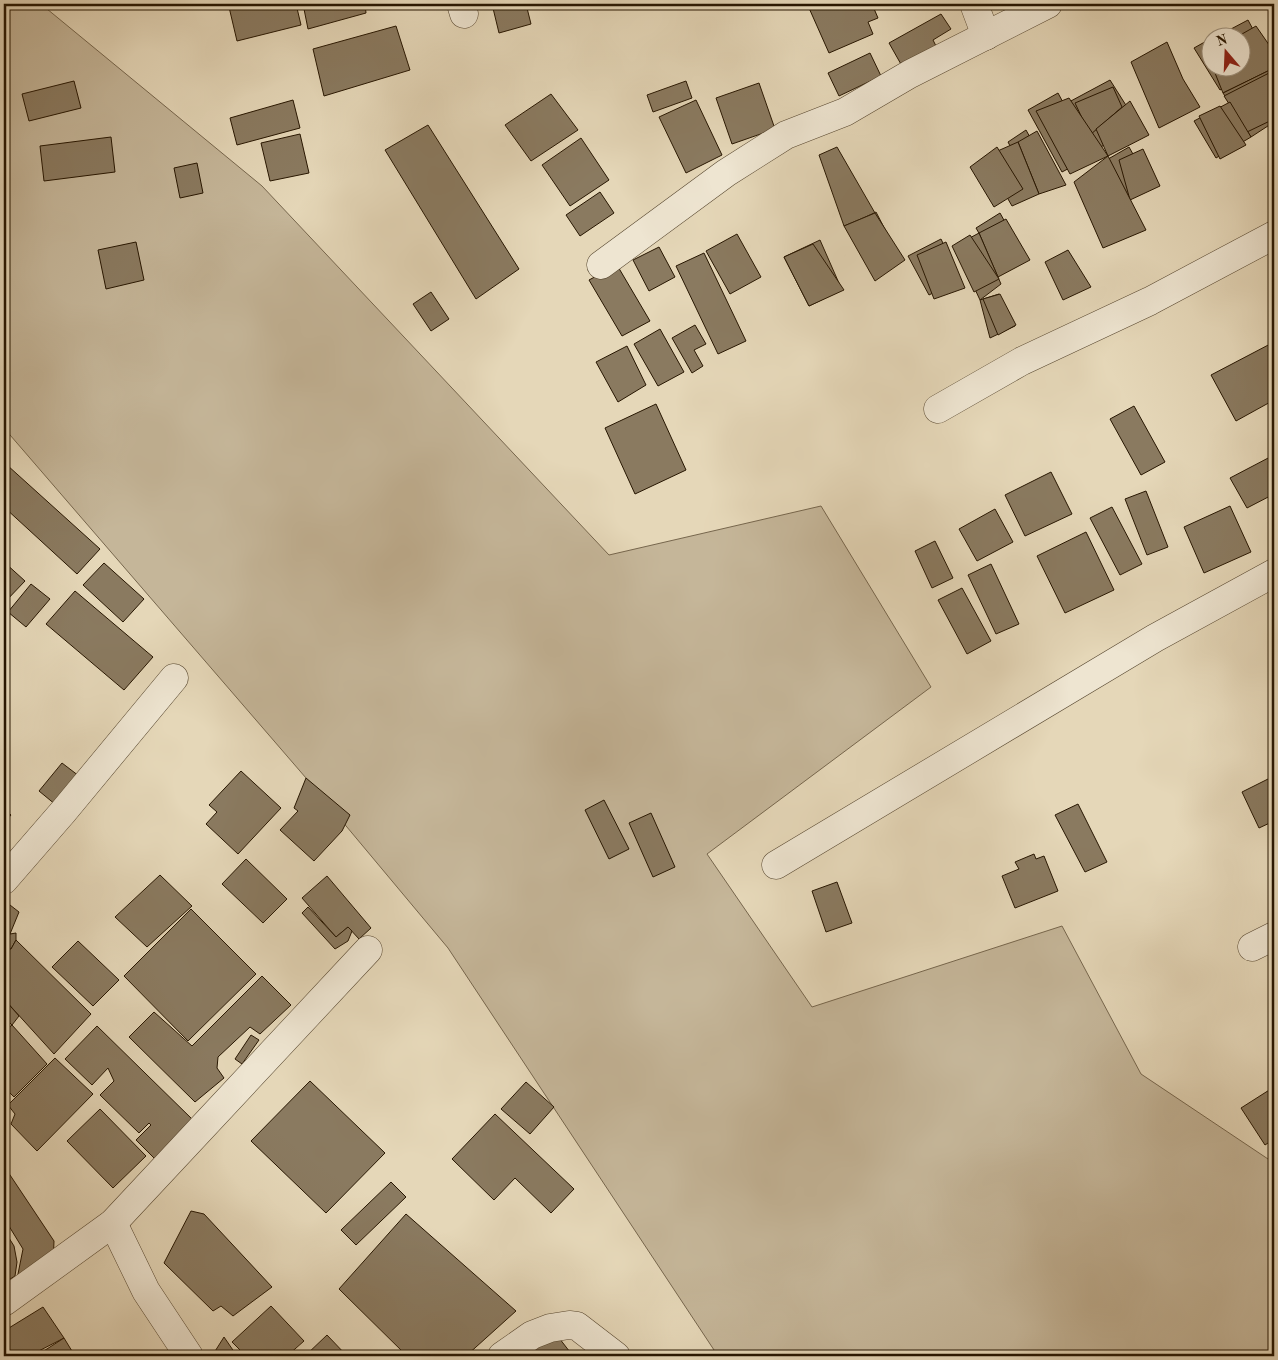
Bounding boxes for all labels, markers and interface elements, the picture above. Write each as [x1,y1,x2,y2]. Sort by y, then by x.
north arrow [1200,28,1250,78]
text: N [1215,32,1230,49]

